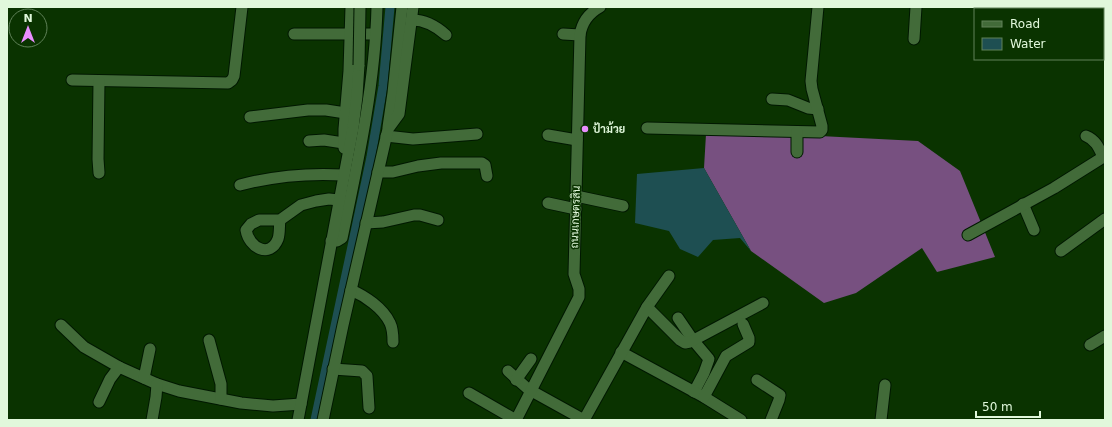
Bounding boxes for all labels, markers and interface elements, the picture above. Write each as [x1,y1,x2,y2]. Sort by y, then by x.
north arrow [8,8,48,48]
legend [974,8,1104,60]
text: N [23,12,33,25]
text: Road [1010,17,1040,31]
text: Water [1010,37,1046,51]
place label: ป้าม้วย [593,121,625,136]
marker: ป้าม้วย [580,124,590,134]
street label: ถนนเกษตรสิน [568,185,583,249]
scale bar [976,393,1040,419]
text: 50 m [982,400,1013,414]

